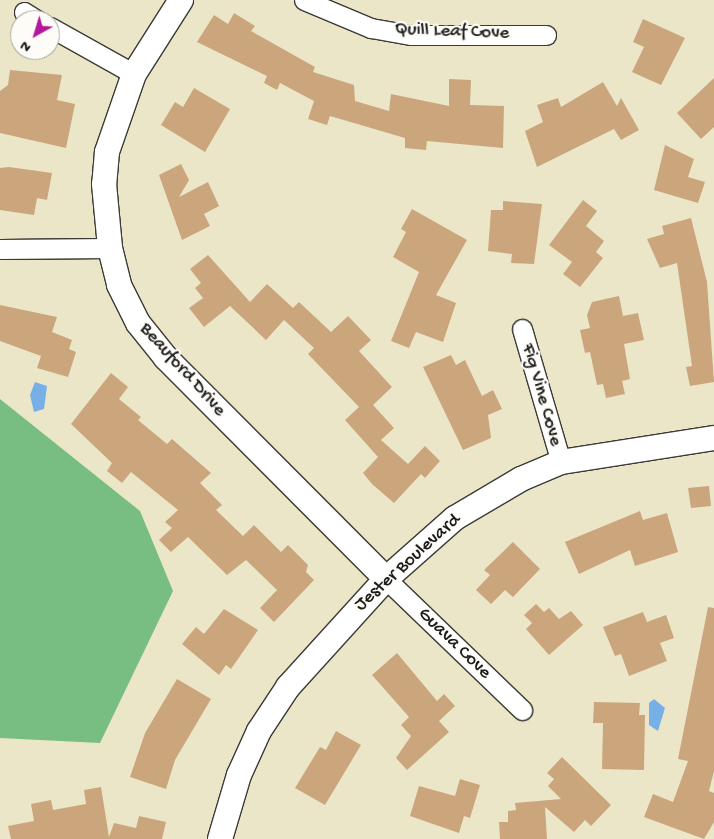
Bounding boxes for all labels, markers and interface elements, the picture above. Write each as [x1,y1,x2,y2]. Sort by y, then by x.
north arrow [10,10,60,60]
street label: Quill Leaf Cove [394,19,510,45]
text: N [17,37,35,56]
street label: Beauford Drive [134,318,230,422]
street label: Fig Vine Cove [515,341,567,449]
street label: Jester Boulevard [350,509,466,617]
street label: Guava Cove [413,603,495,685]

